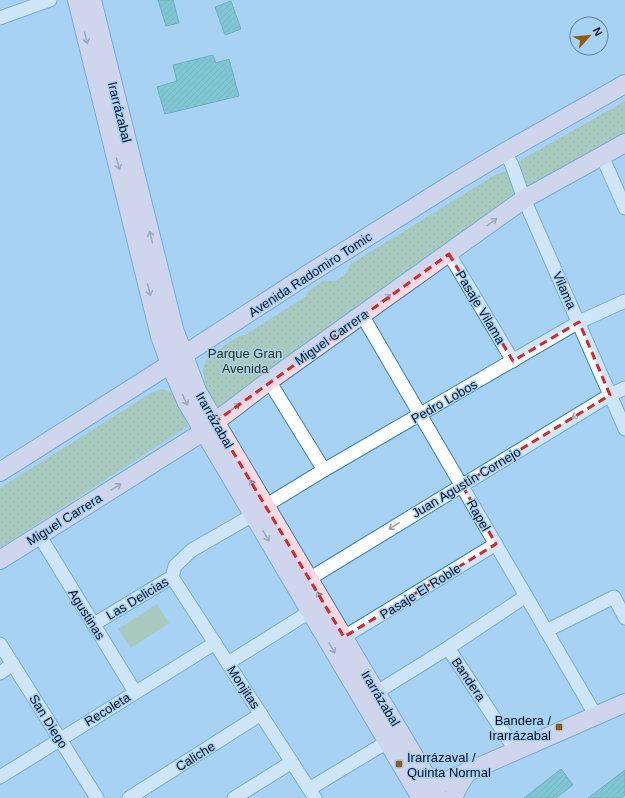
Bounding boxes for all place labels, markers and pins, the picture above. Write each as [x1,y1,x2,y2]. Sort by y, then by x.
place label: Bandera / Irarrázabal [489,713,551,743]
marker: Bandera / Irarrázabal [554,722,564,732]
place label: Irarrázaval / Quinta Normal [407,750,491,780]
marker: Irarrázaval / Quinta Normal [394,759,404,769]

